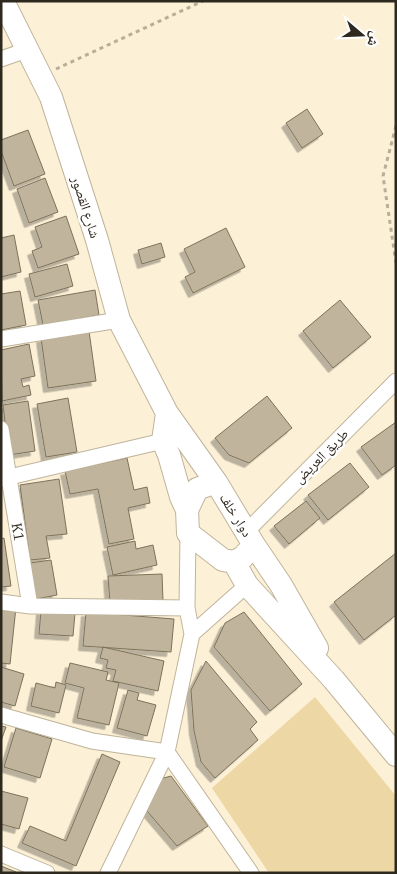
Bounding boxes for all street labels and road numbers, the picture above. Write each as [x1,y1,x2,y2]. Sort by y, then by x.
street label: شارع القصور [66,173,105,241]
street label: طريق العريض [290,425,353,488]
street label: دوار خلف [216,490,256,540]
street label: K1 [8,521,28,543]

